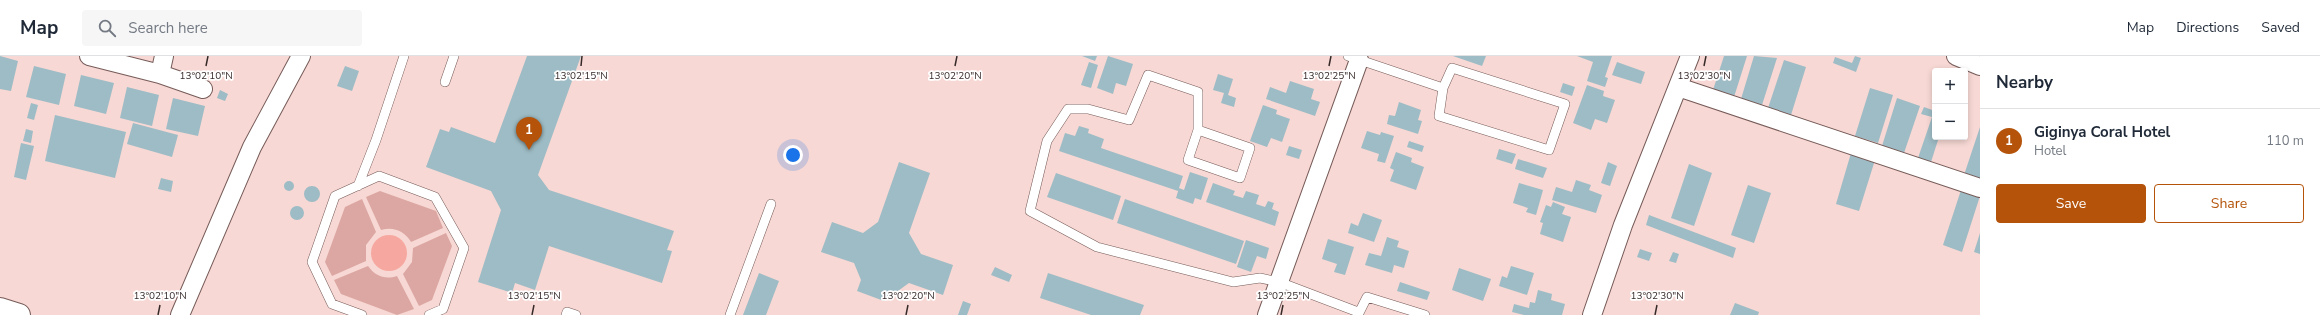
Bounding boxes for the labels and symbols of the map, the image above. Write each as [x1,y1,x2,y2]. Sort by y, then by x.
text: 13°02'10"N [179,69,233,83]
text: 13°02'15"N [554,69,608,83]
text: 13°02'20"N [928,69,982,83]
text: 13°02'25"N [1302,69,1356,83]
text: 13°02'30"N [1677,69,1731,83]
pin: 1 [516,117,542,150]
your location [783,145,803,165]
text: 13°02'10"N [133,289,187,303]
text: 13°02'15"N [507,289,561,303]
text: 13°02'20"N [881,289,935,303]
text: 13°02'25"N [1256,289,1310,303]
text: 13°02'30"N [1630,289,1684,303]

